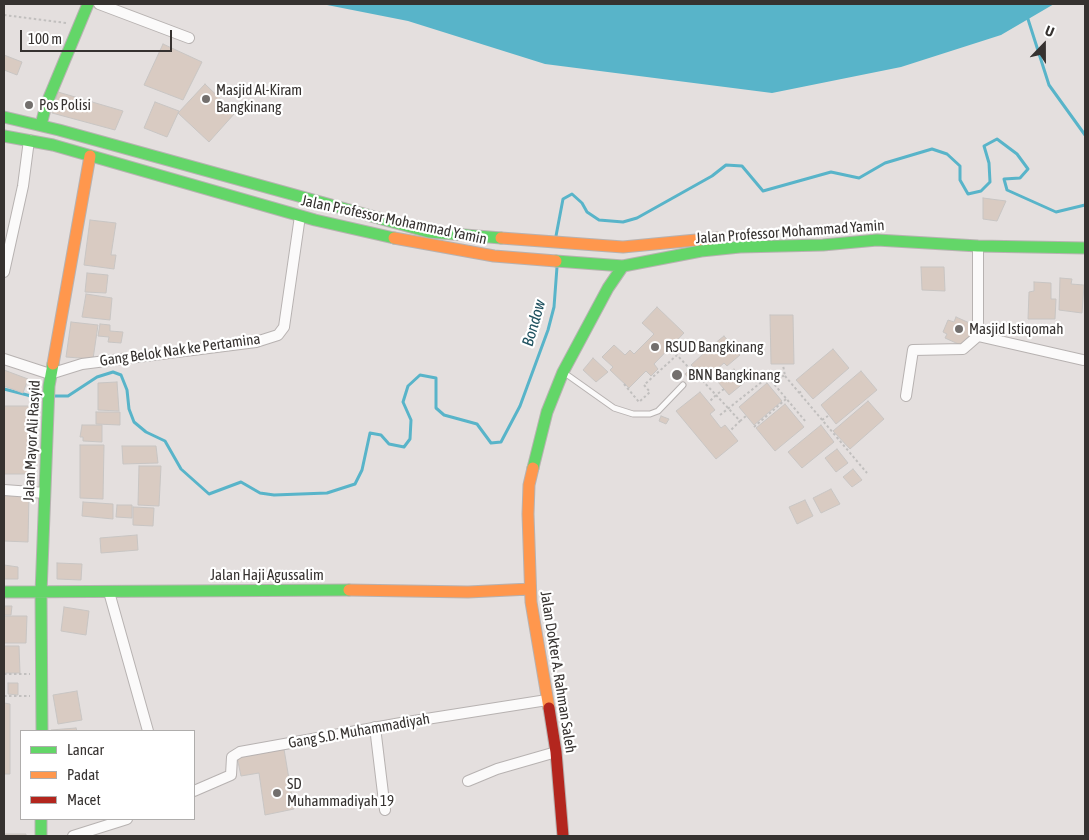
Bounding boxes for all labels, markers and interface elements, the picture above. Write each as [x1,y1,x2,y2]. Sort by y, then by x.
scale bar [22,20,175,52]
north arrow [1019,20,1069,70]
text: U [1043,22,1056,40]
text: 100 m [28,30,62,47]
place label: Masjid Al-Kiram Bangkinang [216,81,302,116]
marker: Masjid Al-Kiram Bangkinang [200,93,212,105]
place label: Pos Polisi [39,96,91,114]
marker: Pos Polisi [23,99,35,111]
street label: Jalan Professor Mohammad Yamin [300,192,488,248]
street label: Jalan Professor Mohammad Yamin [695,216,885,248]
water label: Bondow [518,298,550,348]
place label: Masjid Istiqomah [969,320,1063,338]
marker: Masjid Istiqomah [953,323,965,335]
street label: Gang Belok Nak ke Pertamina [99,330,261,370]
place label: RSUD Bangkinang [665,338,763,356]
marker: RSUD Bangkinang [649,341,661,353]
place label: BNN Bangkinang [688,366,780,384]
marker: BNN Bangkinang [670,368,684,382]
street label: Jalan Mayor Ali Rasyid [20,380,44,502]
street label: Jalan Haji Agussalim [210,566,324,584]
street label: Jalan Dokter A. Rahman Saleh [536,590,580,754]
street label: Gang S.D. Muhammadiyah [287,710,431,752]
legend [20,730,195,820]
text: Lancar [67,741,104,758]
text: Padat [67,766,99,783]
place label: SD Muhammadiyah 19 [287,775,394,810]
marker: SD Muhammadiyah 19 [271,787,283,799]
text: Macet [67,791,101,808]

